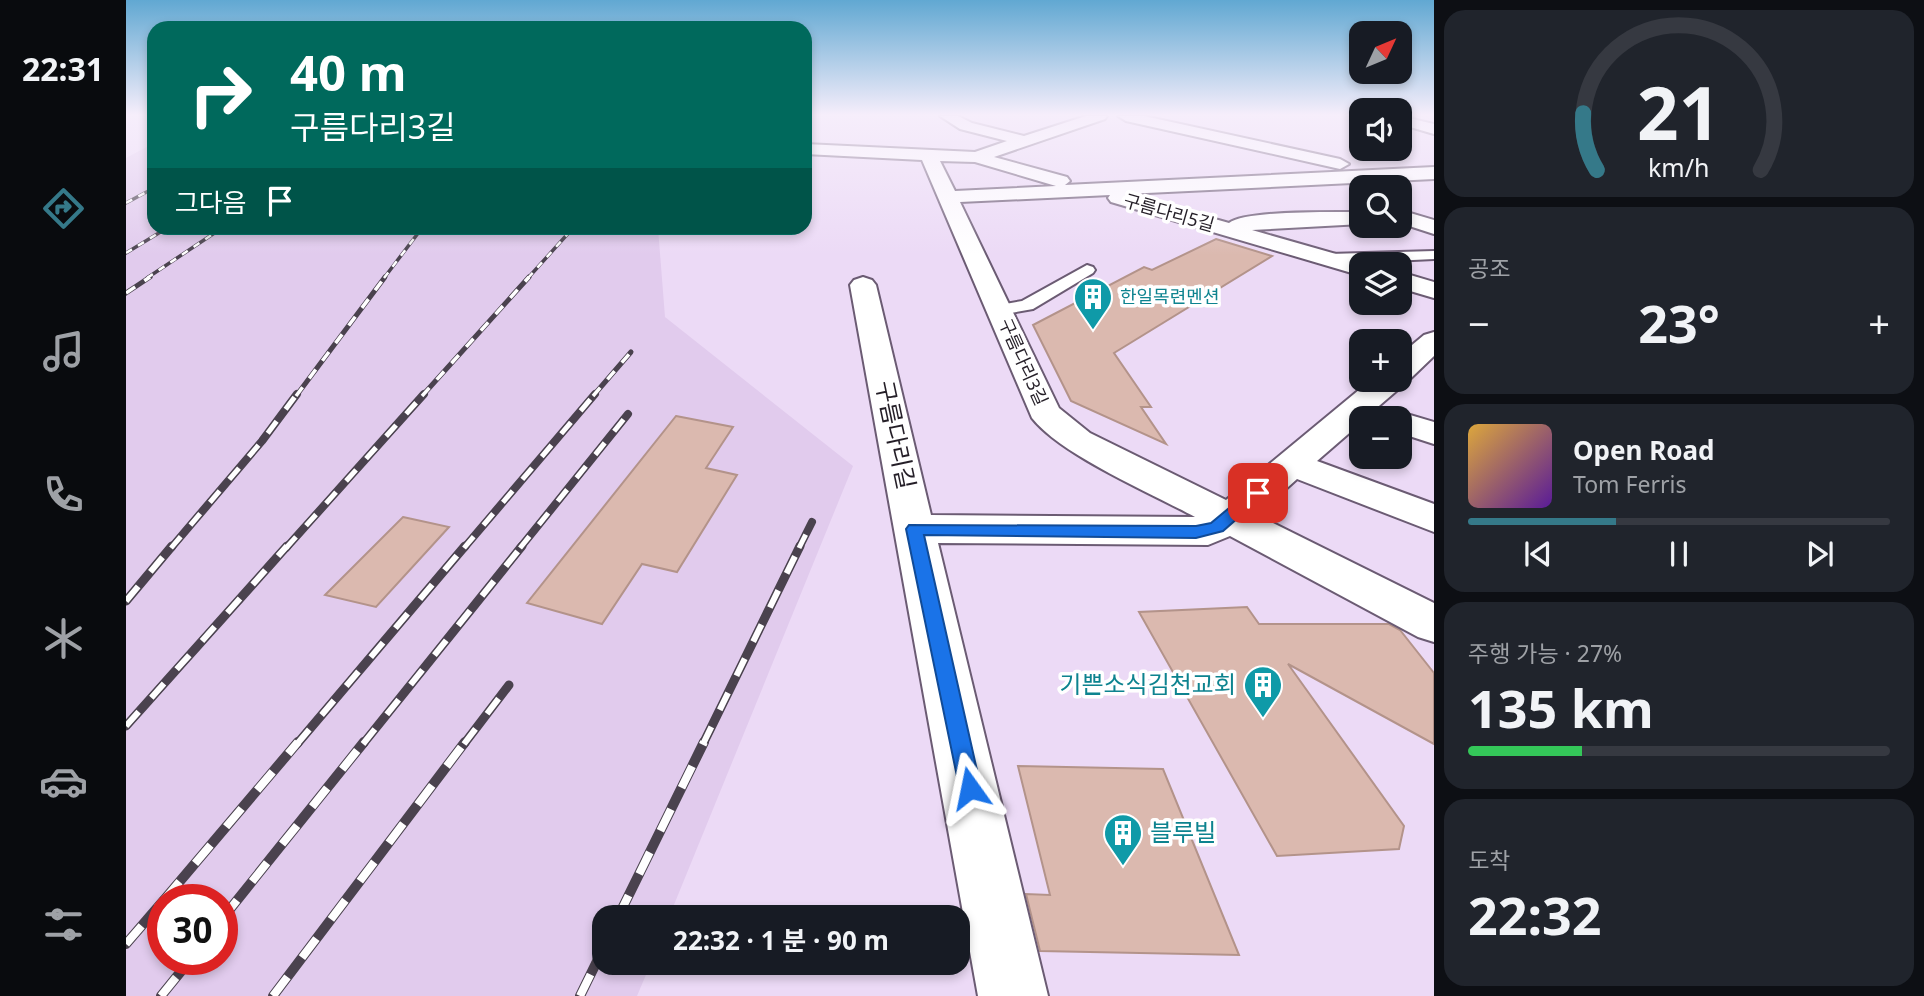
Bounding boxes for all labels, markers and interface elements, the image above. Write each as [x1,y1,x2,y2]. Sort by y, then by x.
north arrow [1349,21,1412,84]
map controls [1349,21,1412,469]
text: 40 m [290,39,407,105]
text: 22:31 [22,47,104,90]
icon: right [175,49,266,140]
text: 21 [1637,62,1721,161]
button: sound [1349,98,1412,161]
text: 구름다리3길 [290,105,456,148]
text: km/h [1648,149,1710,183]
button: search [1349,175,1412,238]
icon: arrive [261,182,299,220]
icon: directions [39,184,88,233]
text: 그다음 [175,184,247,220]
street label: 구름다리5길 [1121,188,1217,236]
button: layers [1349,252,1412,315]
text: 공조 [1468,252,1510,284]
building icon: 한일목련멘션 [1072,276,1114,331]
place label: 한일목련멘션 [1120,284,1219,308]
text: 23° [1638,287,1720,358]
text: − [1468,297,1490,349]
text: + [1868,297,1890,349]
street label: 구름다리3길 [994,314,1054,409]
icon: music [39,327,88,376]
button: + [1349,329,1412,392]
street label: 구름다리길 [869,377,924,492]
button: − [1349,406,1412,469]
text: Open Road [1573,432,1715,468]
pin [1228,463,1288,523]
text: Tom Ferris [1573,468,1686,500]
icon: phone [39,470,88,519]
icon: arrive [1239,474,1277,512]
icon: previous [1519,535,1557,573]
icon: pause [1660,535,1698,573]
icon: next [1801,535,1839,573]
icon: climate [39,614,88,663]
text: 주행 가능 · 27% [1468,637,1622,669]
building icon: 기쁜소식김천교회 [1242,664,1284,719]
place label: 기쁜소식김천교회 [1059,667,1236,700]
text: 135 km [1468,672,1654,743]
position arrow [933,751,1007,825]
icon: car [39,757,88,806]
building icon: 블루빌 [1102,812,1144,867]
place label: 블루빌 [1150,815,1216,848]
text: 도착 [1468,844,1510,876]
text: 22:32 [1468,879,1602,950]
speed limit sign: 30 [147,884,238,975]
icon: filters [39,900,88,949]
text: 22:32 · 1 분 · 90 m [673,922,889,958]

